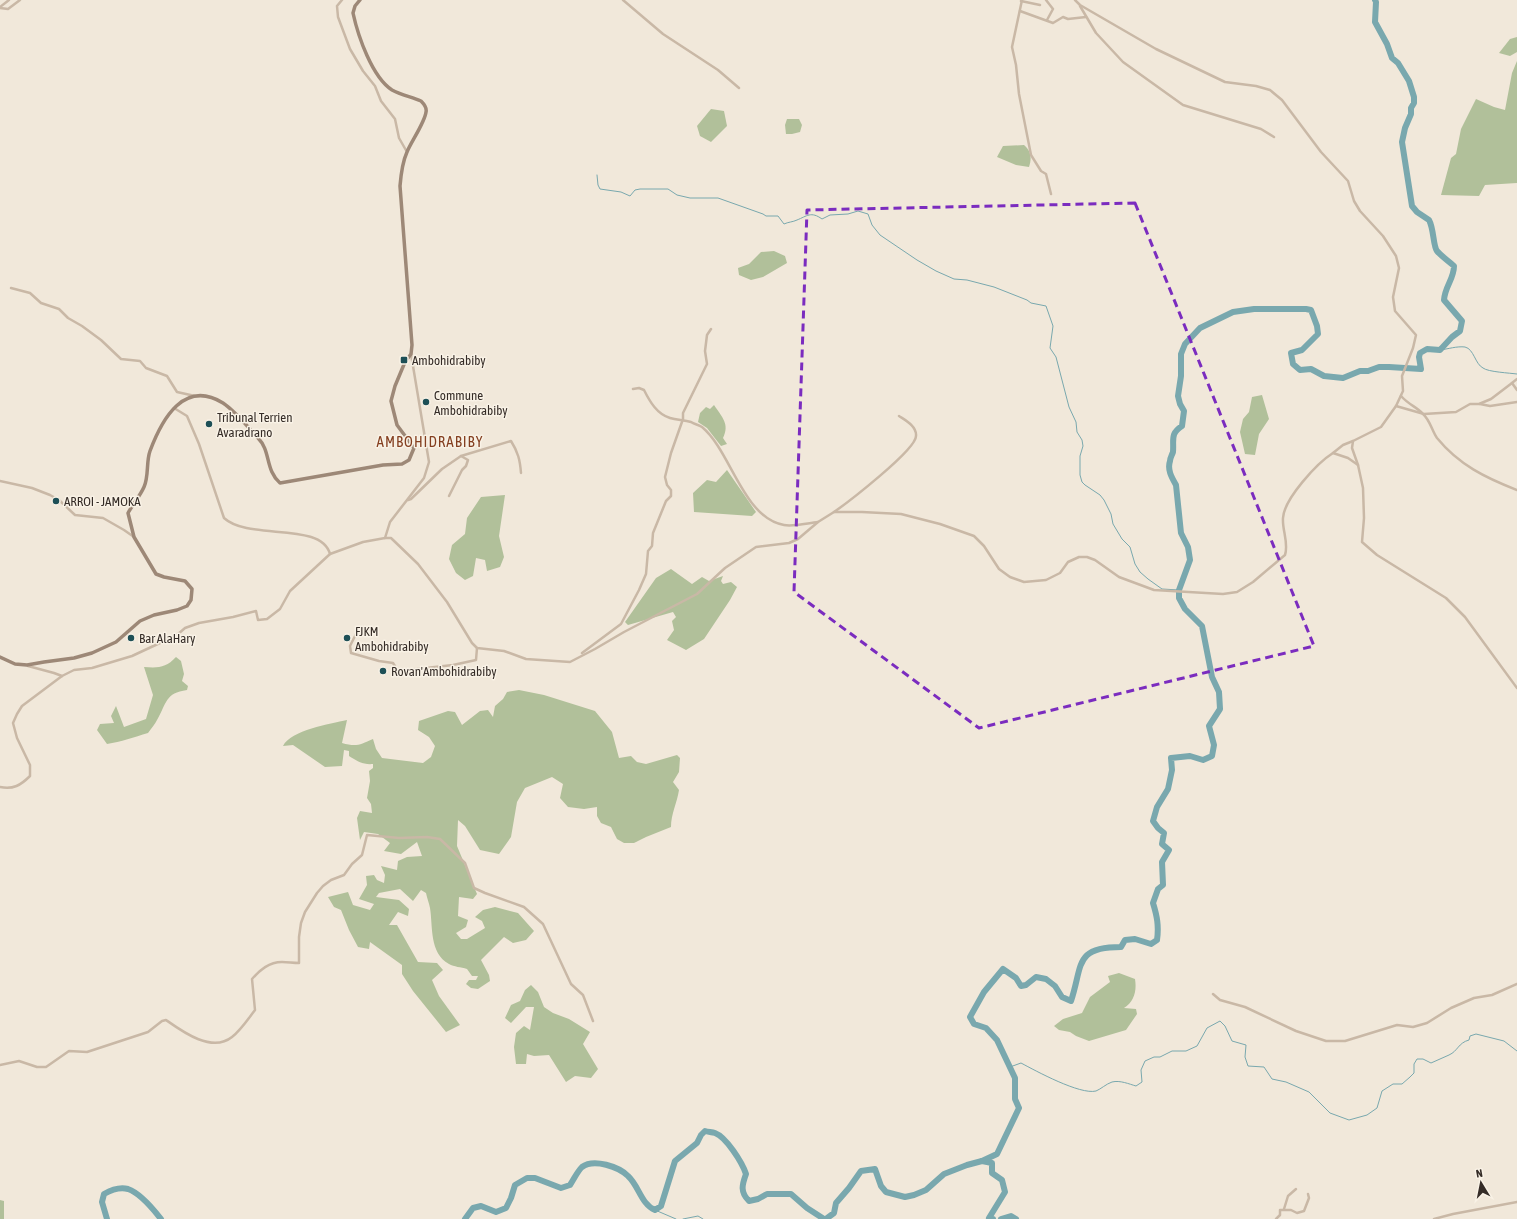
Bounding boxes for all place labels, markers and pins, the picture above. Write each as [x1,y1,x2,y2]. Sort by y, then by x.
place label: Ambohidrabiby [412,353,486,368]
marker: Ambohidrabiby [399,355,409,365]
place label: Commune Ambohidrabiby [434,388,508,418]
marker: Commune Ambohidrabiby [421,397,431,407]
place label: Tribunal Terrien Avaradrano [217,410,292,440]
marker: Tribunal Terrien Avaradrano [204,419,214,429]
place label: ARROI - JAMOKA [64,494,141,509]
marker: ARROI - JAMOKA [51,496,61,506]
place label: FJKM Ambohidrabiby [355,624,429,654]
place label: Bar AlaHary [139,631,196,646]
marker: Bar AlaHary [126,633,136,643]
marker: FJKM Ambohidrabiby [342,633,352,643]
place label: Rovan'Ambohidrabiby [391,664,497,679]
marker: Rovan'Ambohidrabiby [378,666,388,676]

